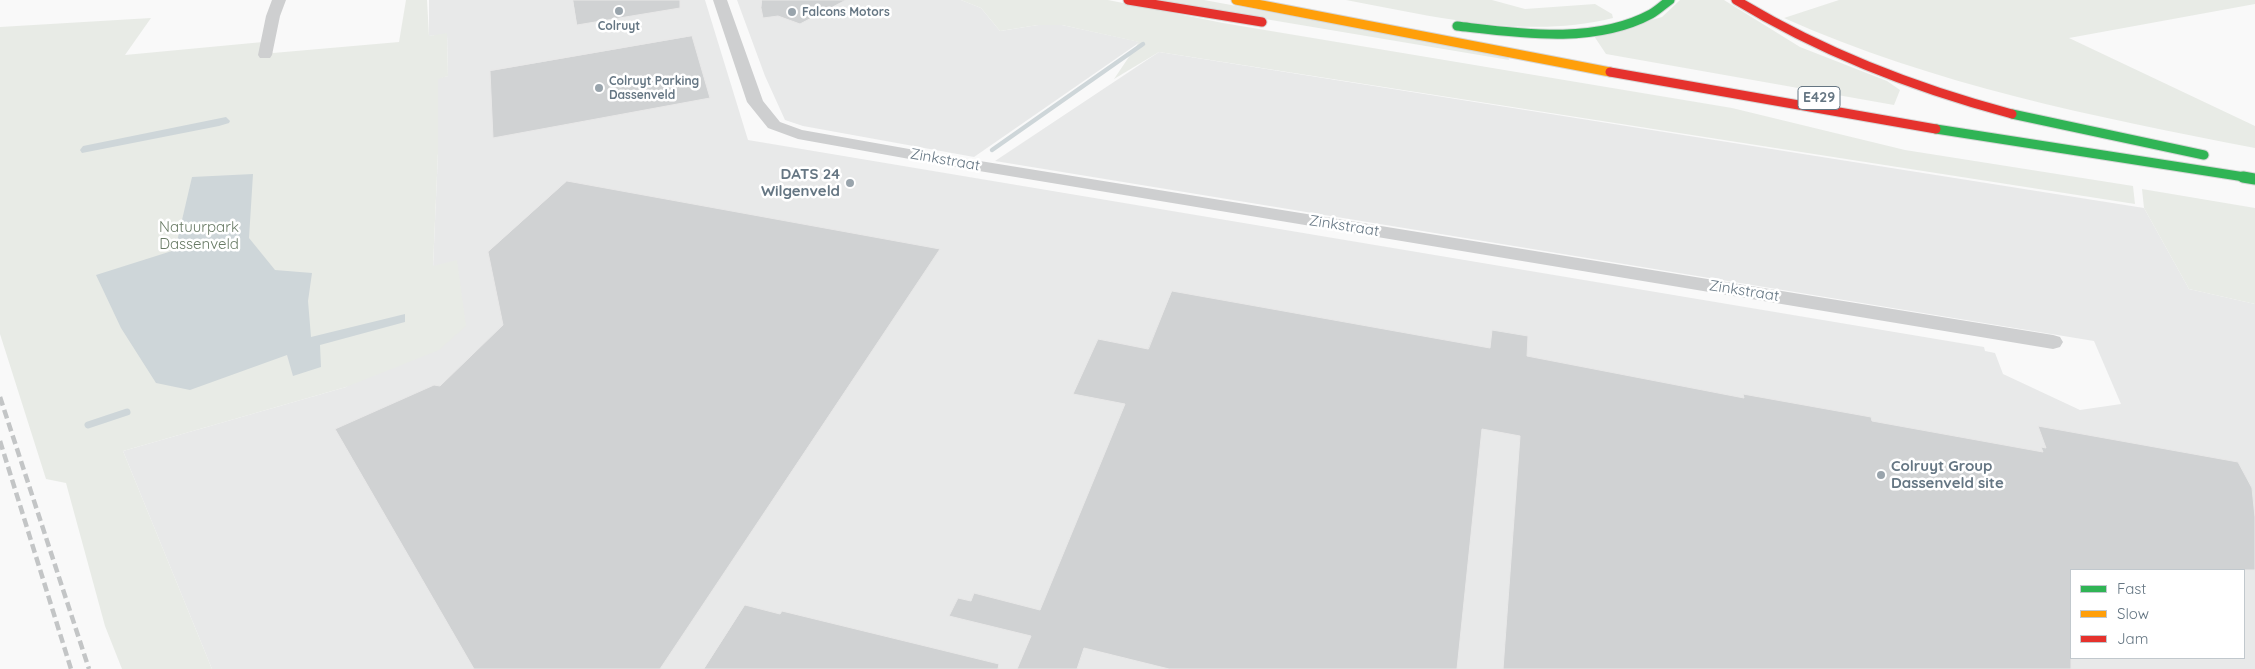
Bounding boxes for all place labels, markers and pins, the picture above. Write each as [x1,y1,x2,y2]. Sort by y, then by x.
marker: Colruyt [613,5,625,17]
place label: Falcons Motors [802,5,890,19]
marker: Falcons Motors [786,6,798,18]
place label: Colruyt [598,19,640,33]
place label: Colruyt Parking Dassenveld [609,74,699,102]
marker: Colruyt Parking Dassenveld [593,82,605,94]
place label: DATS 24 Wilgenveld [761,165,840,200]
marker: DATS 24 Wilgenveld [844,177,856,189]
place label: Colruyt Group Dassenveld site [1891,457,2004,492]
marker: Colruyt Group Dassenveld site [1875,469,1887,481]

